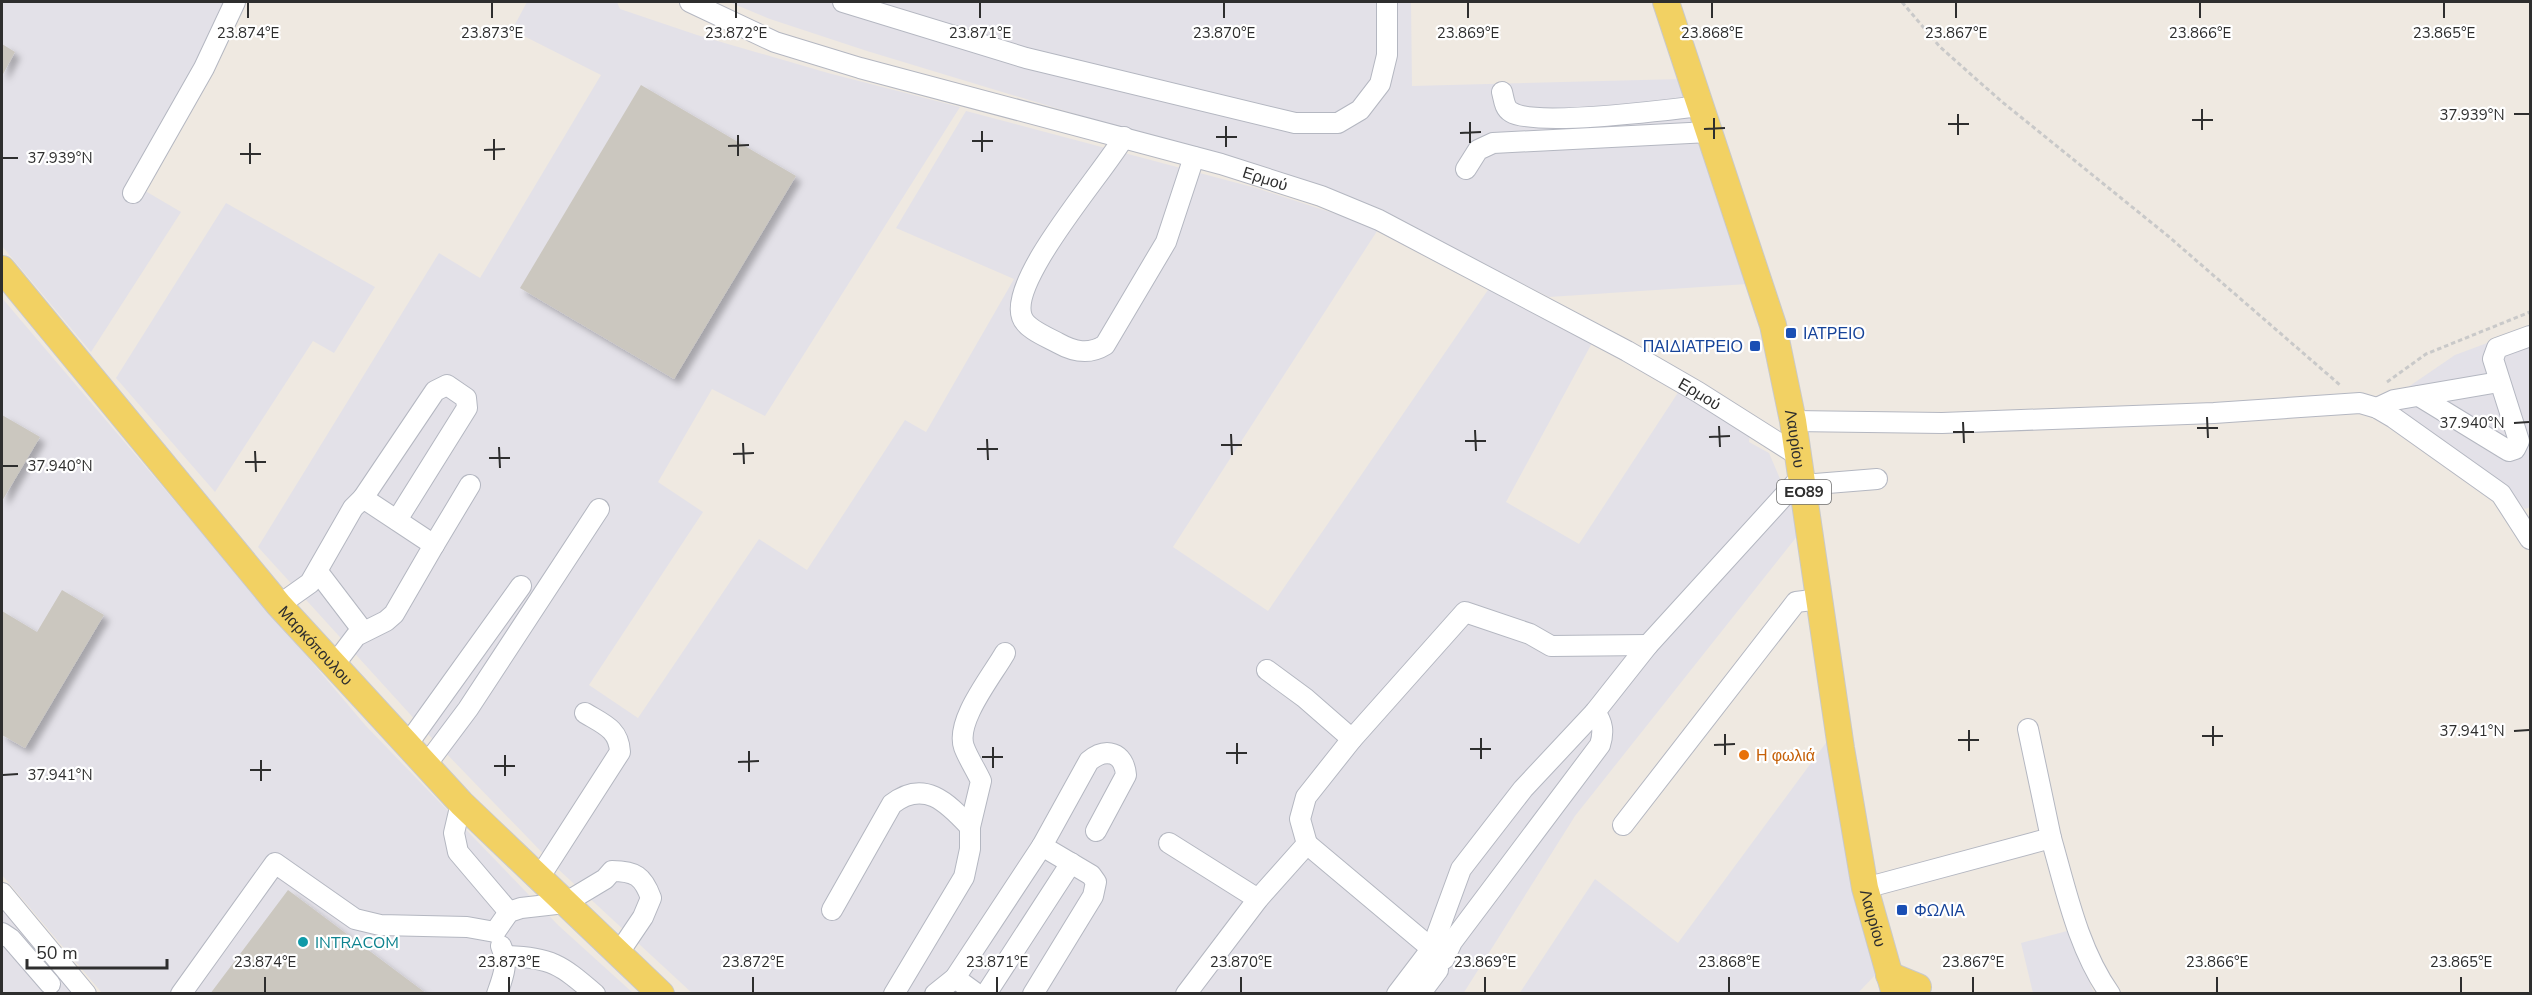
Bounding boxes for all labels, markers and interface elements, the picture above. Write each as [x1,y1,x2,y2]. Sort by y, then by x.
text: 23.874°E [217,23,279,43]
text: 23.873°E [461,23,523,43]
text: 23.872°E [705,23,767,43]
text: 23.871°E [949,23,1011,43]
text: 23.870°E [1193,23,1255,43]
text: 23.869°E [1437,23,1499,43]
text: 23.868°E [1681,23,1743,43]
text: 23.867°E [1925,23,1987,43]
text: 23.866°E [2169,23,2231,43]
text: 23.865°E [2413,23,2475,43]
text: 37.939°N [2439,105,2505,125]
text: 37.939°N [27,148,93,168]
street label: Ερμού [1240,162,1291,197]
place label: ΙΑΤΡΕΙΟ [1803,323,1865,345]
marker: ΙΑΤΡΕΙΟ [1784,326,1798,340]
place label: ΠΑΙΔΙΑΤΡΕΙΟ [1643,336,1743,358]
marker: ΠΑΙΔΙΑΤΡΕΙΟ [1748,339,1762,353]
street label: Ερμού [1674,373,1725,416]
street label: Λαυρίου [1779,407,1810,469]
text: 37.940°N [2439,413,2505,433]
text: 37.940°N [27,456,93,476]
road number: ΕΟ89 [1777,480,1831,504]
street label: Μαρκόπουλου [273,601,357,690]
text: 37.941°N [2439,721,2505,741]
place label: Η φωλιά [1756,745,1815,767]
marker: Η φωλιά [1737,748,1751,762]
text: 37.941°N [27,765,93,785]
street label: Λαυρίου [1854,887,1891,950]
place label: ΦΩΛΙΑ [1914,900,1965,922]
marker: ΦΩΛΙΑ [1895,903,1909,917]
scale bar [27,932,166,970]
place label: INTRACOM [315,932,399,954]
marker: INTRACOM [296,935,310,949]
text: 50 m [36,941,78,965]
text: 23.874°E [234,952,296,972]
text: 23.873°E [478,952,540,972]
text: 23.872°E [722,952,784,972]
text: 23.871°E [966,952,1028,972]
text: 23.870°E [1210,952,1272,972]
text: 23.869°E [1454,952,1516,972]
text: 23.868°E [1698,952,1760,972]
text: 23.867°E [1942,952,2004,972]
text: 23.866°E [2186,952,2248,972]
text: 23.865°E [2430,952,2492,972]

